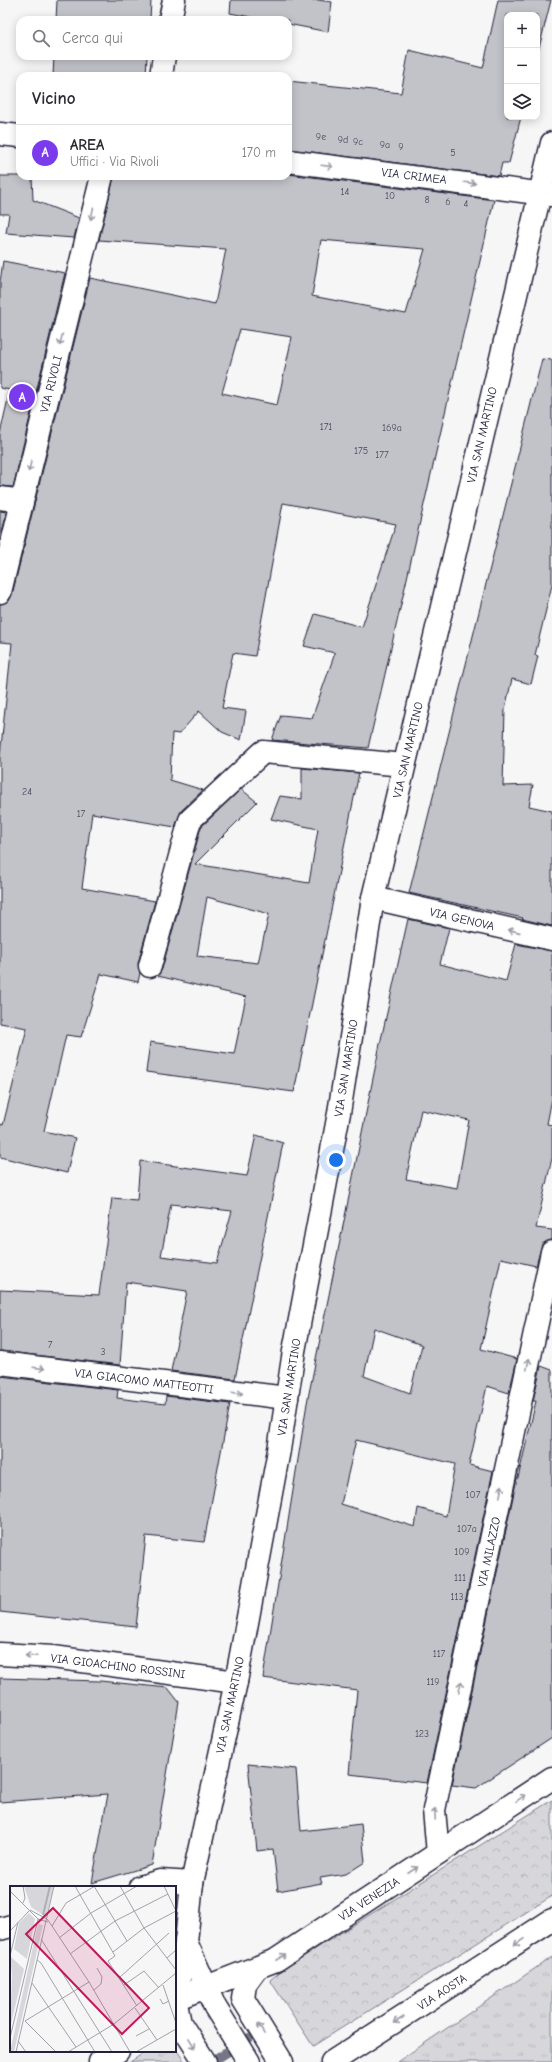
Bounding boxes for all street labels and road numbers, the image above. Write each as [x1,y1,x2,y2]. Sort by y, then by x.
street label: VIA CRIMEA [381,165,447,187]
street label: VIA RIVOLI [37,354,65,414]
street label: VIA SAN MARTINO [464,385,500,485]
street label: VIA SAN MARTINO [390,700,426,800]
street label: VIA GENOVA [428,905,496,933]
street label: VIA SAN MARTINO [331,1018,361,1118]
street label: VIA SAN MARTINO [274,1337,304,1437]
street label: VIA GIACOMO MATTEOTTI [74,1366,214,1396]
street label: VIA MILAZZO [475,1515,503,1588]
street label: VIA GIOACHINO ROSSINI [50,1651,186,1681]
street label: VIA SAN MARTINO [213,1655,247,1755]
street label: VIA VENEZIA [336,1874,402,1924]
street label: VIA AOSTA [415,1971,469,2013]

